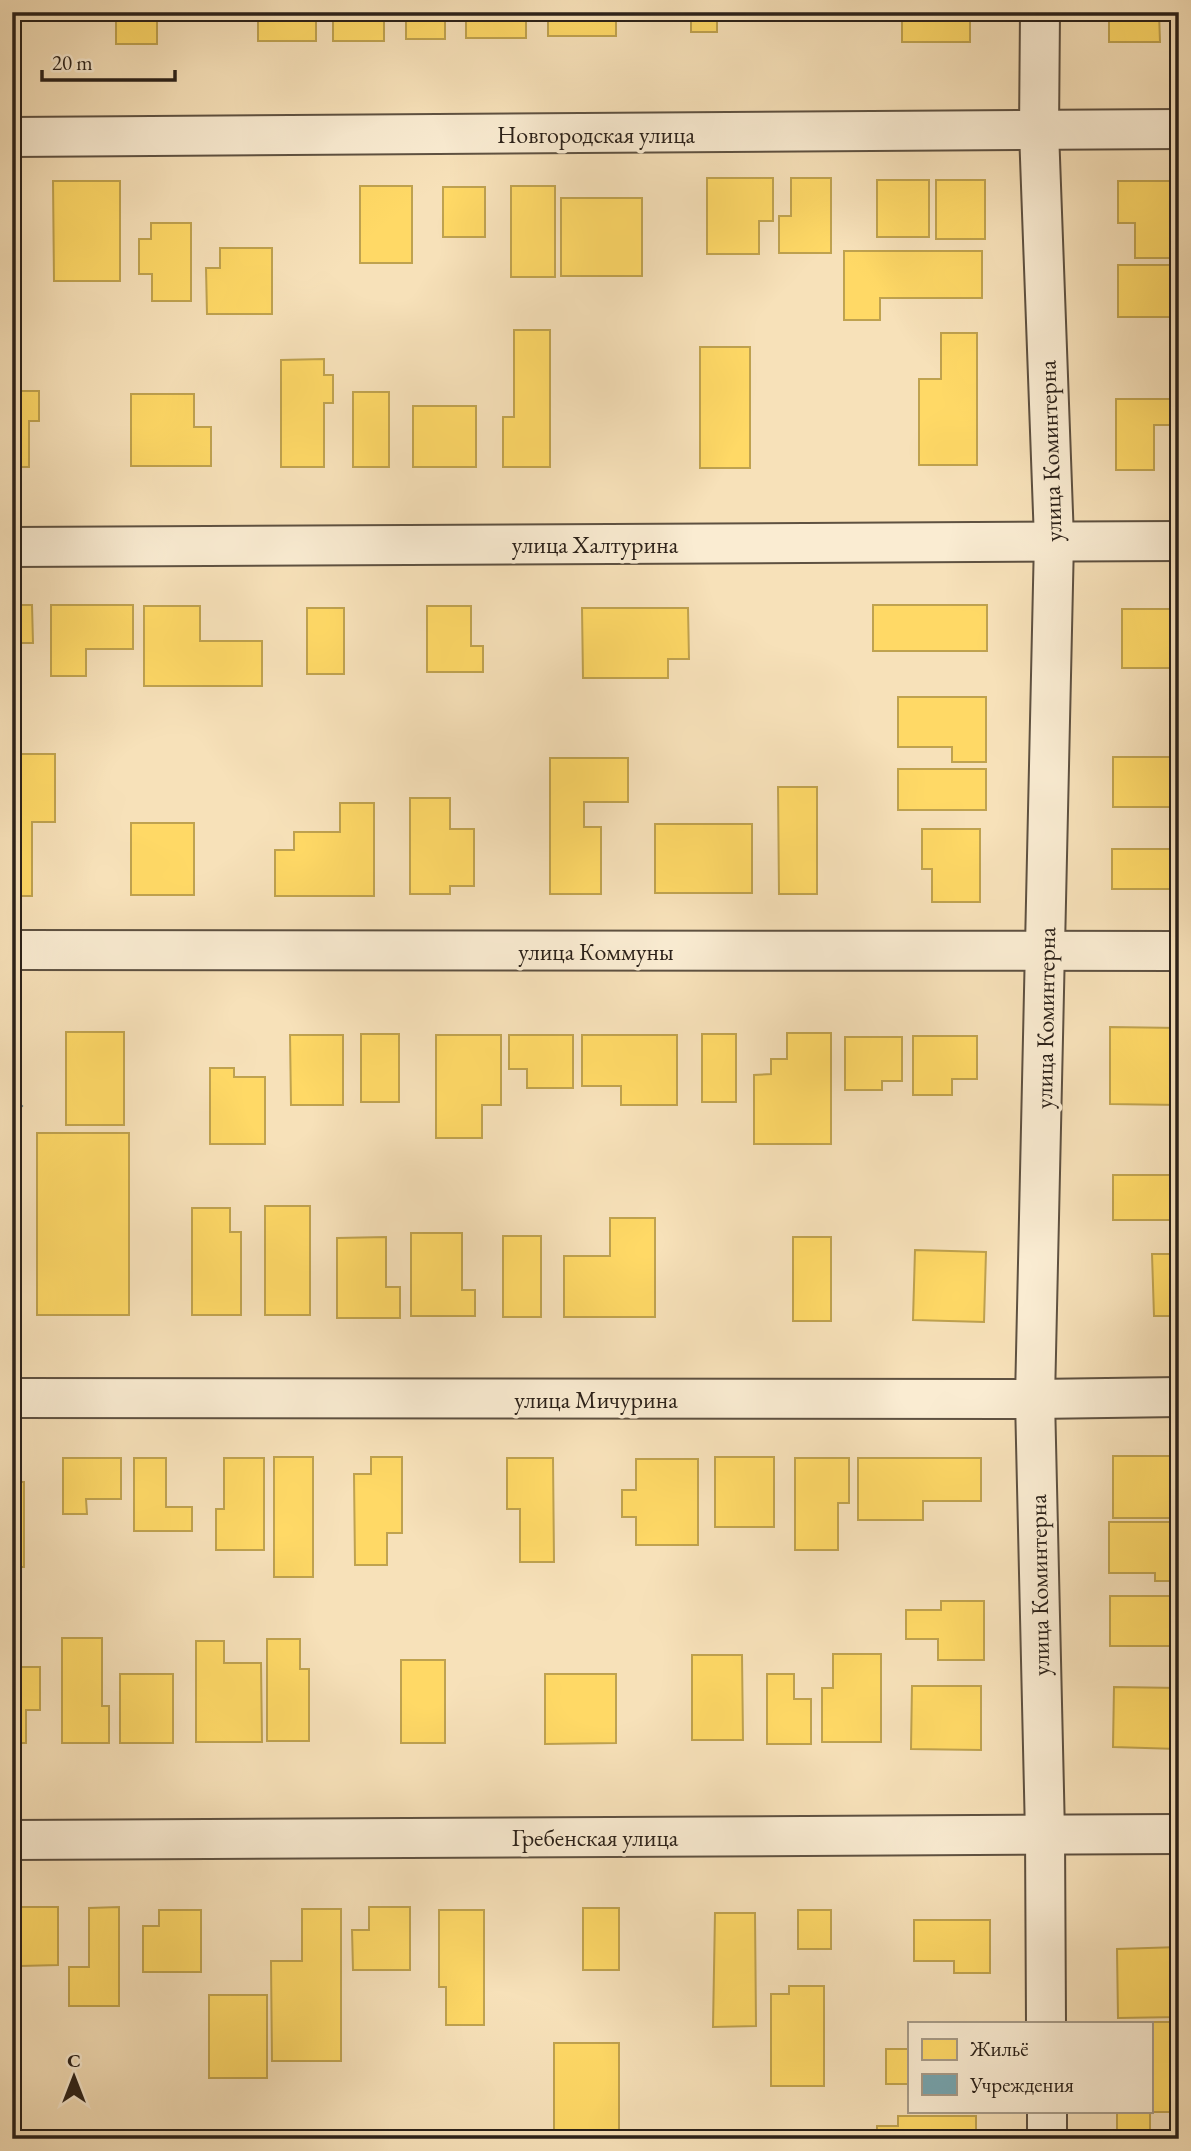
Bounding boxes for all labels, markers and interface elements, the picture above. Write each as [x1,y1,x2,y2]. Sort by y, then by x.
scale bar [42,38,175,82]
text: 20 m [52,49,93,76]
street label: Новгородская улица [497,119,696,150]
street label: улица Коминтерна [1031,359,1069,542]
street label: улица Халтурина [512,529,679,560]
street label: улица Коминтерна [1028,926,1062,1109]
street label: улица Коммуны [518,936,674,967]
street label: улица Мичурина [514,1384,678,1415]
street label: улица Коминтерна [1022,1493,1056,1676]
street label: Гребенская улица [512,1822,679,1853]
legend [908,2022,1152,2112]
text: Жильё [969,2035,1029,2062]
north arrow [38,2042,108,2112]
text: С [67,2048,81,2073]
text: Учреждения [969,2071,1074,2098]

